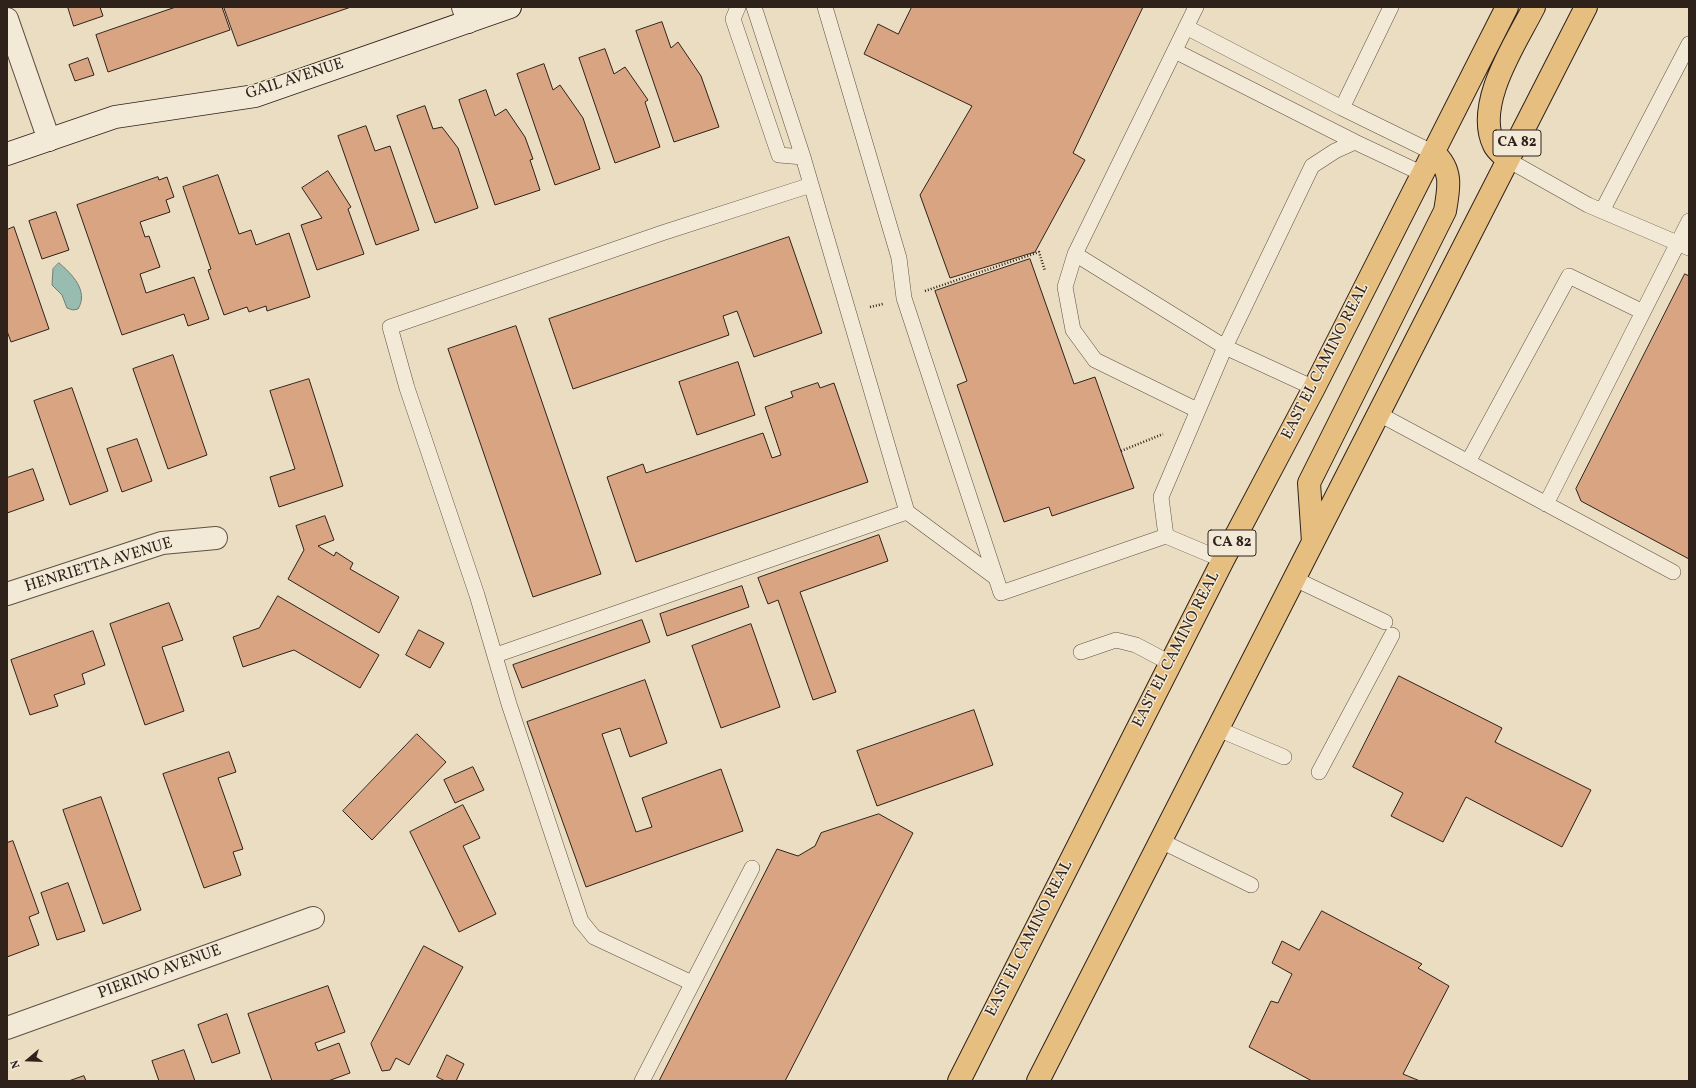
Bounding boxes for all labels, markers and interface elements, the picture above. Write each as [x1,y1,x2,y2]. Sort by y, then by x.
street label: GAIL AVENUE [244,55,346,105]
road number: CA 82 [1493,130,1541,156]
street label: EAST EL CAMINO REAL [1278,281,1374,443]
road number: CA 82 [1208,530,1256,556]
street label: HENRIETTA AVENUE [23,534,175,598]
street label: EAST EL CAMINO REAL [1129,569,1225,731]
street label: EAST EL CAMINO REAL [982,858,1078,1020]
street label: PIERINO AVENUE [96,942,224,1004]
north arrow [8,1040,48,1080]
text: N [8,1058,25,1070]

